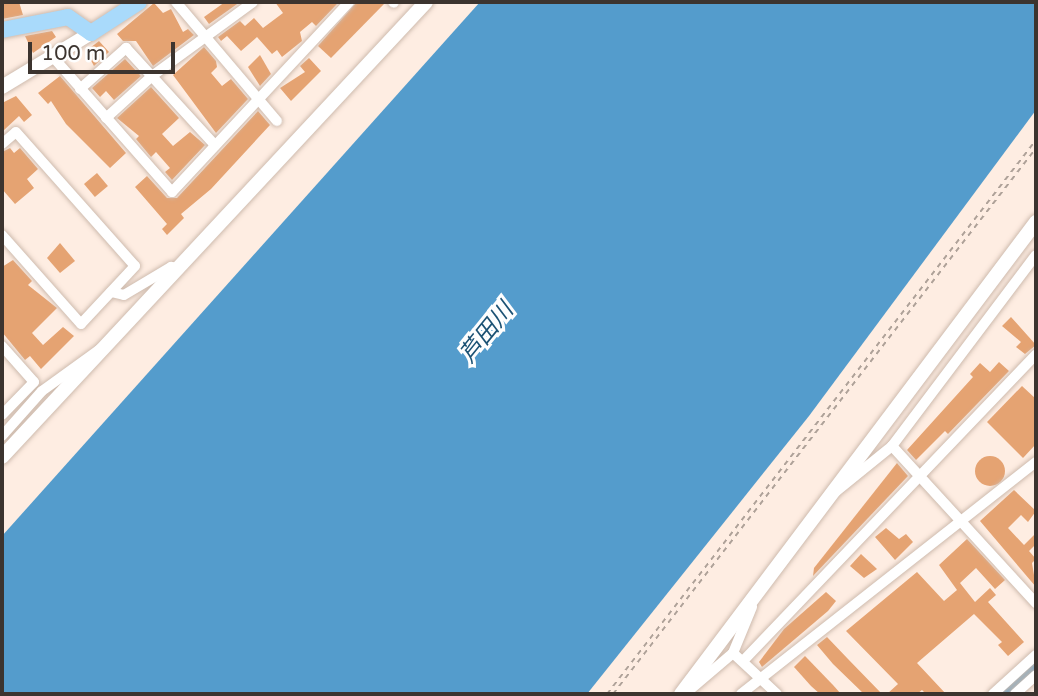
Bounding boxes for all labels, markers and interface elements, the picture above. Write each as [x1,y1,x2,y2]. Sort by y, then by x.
scale bar [32,28,178,72]
text: 100 m [41,41,105,66]
water label: 芦田川 [455,298,519,368]

